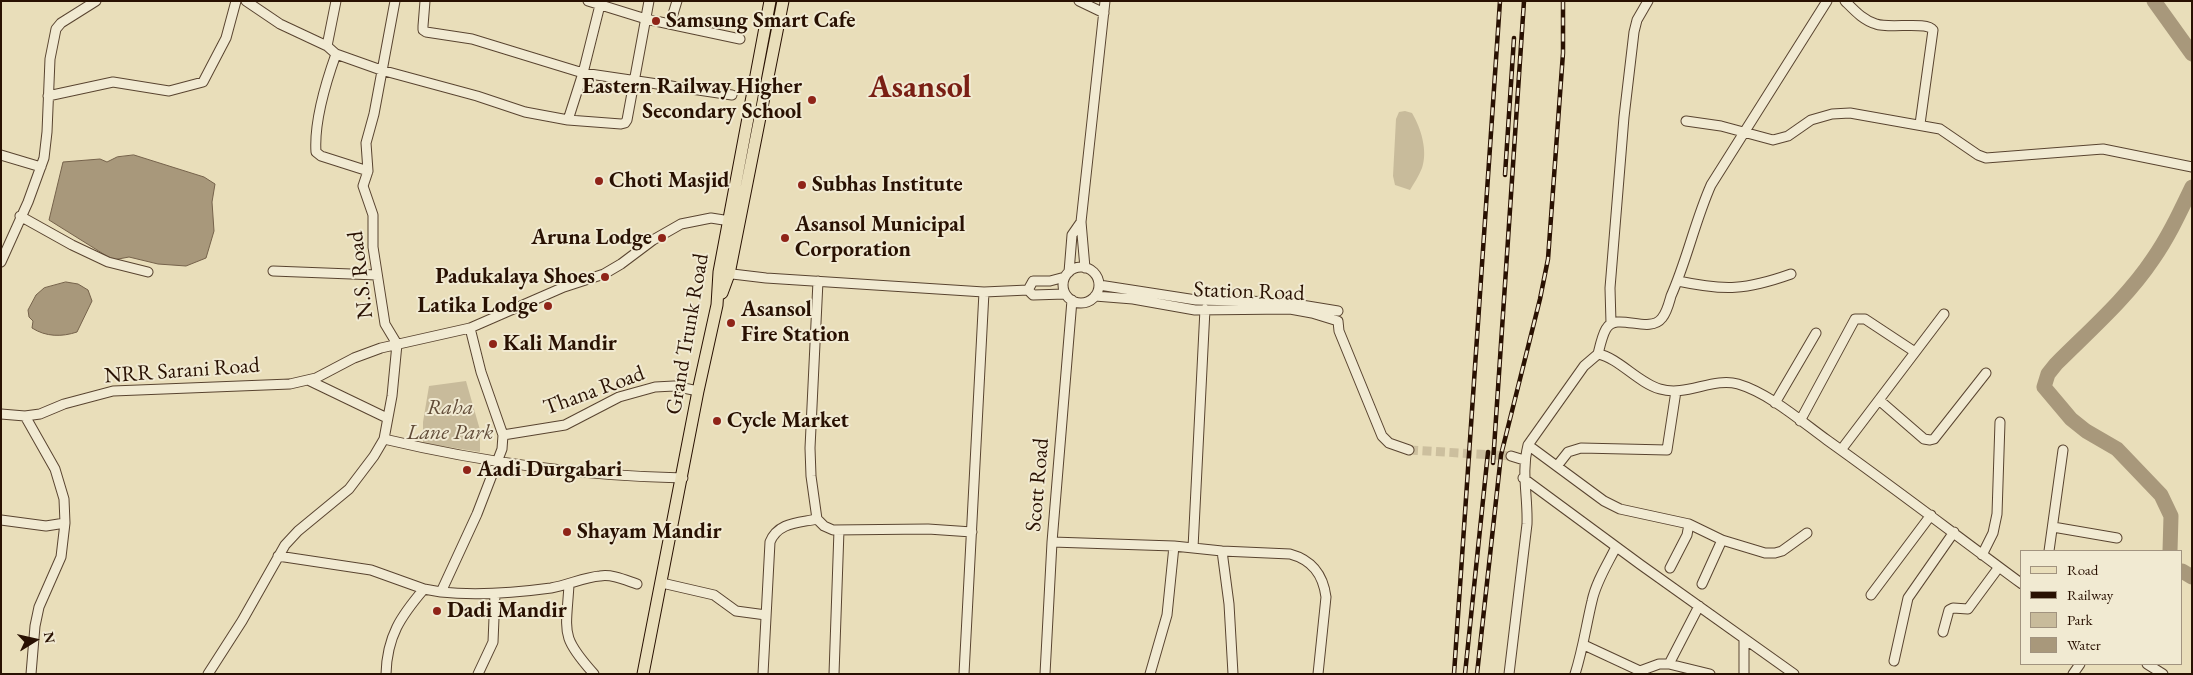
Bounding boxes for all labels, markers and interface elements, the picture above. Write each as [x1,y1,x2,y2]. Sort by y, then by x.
place label: Samsung Smart Cafe [666,8,855,34]
marker: Samsung Smart Cafe [650,15,662,27]
district label: Asansol [869,69,971,107]
place label: Eastern Railway Higher Secondary School [582,74,802,125]
marker: Eastern Railway Higher Secondary School [806,94,818,106]
place label: Choti Masjid [609,168,730,194]
place label: Subhas Institute [812,172,963,198]
marker: Choti Masjid [593,175,605,187]
marker: Subhas Institute [796,179,808,191]
place label: Asansol Municipal Corporation [795,212,965,264]
place label: Aruna Lodge [531,225,652,251]
street label: N.S. Road [343,230,379,320]
marker: Aruna Lodge [656,232,668,244]
marker: Asansol Municipal Corporation [779,232,791,244]
street label: Grand Trunk Road [661,251,715,417]
place label: Padukalaya Shoes [435,264,595,290]
marker: Padukalaya Shoes [599,271,611,283]
street label: Station Road [1193,277,1305,307]
place label: Latika Lodge [417,293,538,319]
place label: Asansol Fire Station [741,297,850,348]
marker: Latika Lodge [542,300,554,312]
marker: Asansol Fire Station [725,317,737,329]
place label: Kali Mandir [503,331,617,357]
marker: Kali Mandir [487,338,499,350]
street label: NRR Sarani Road [103,352,261,390]
street label: Thana Road [540,361,648,421]
park label: Raha Lane Park [407,395,493,446]
place label: Cycle Market [727,408,849,434]
marker: Cycle Market [711,415,723,427]
street label: Scott Road [1021,437,1055,533]
place label: Aadi Durgabari [477,457,622,483]
marker: Aadi Durgabari [461,464,473,476]
place label: Shayam Mandir [577,519,721,545]
marker: Shayam Mandir [561,526,573,538]
legend [2020,550,2183,665]
text: Road [2067,560,2098,579]
text: Railway [2067,585,2113,604]
place label: Dadi Mandir [447,598,567,624]
marker: Dadi Mandir [431,605,443,617]
text: Park [2067,610,2093,629]
north arrow [10,615,60,665]
text: N [40,630,60,645]
text: Water [2067,635,2101,654]

